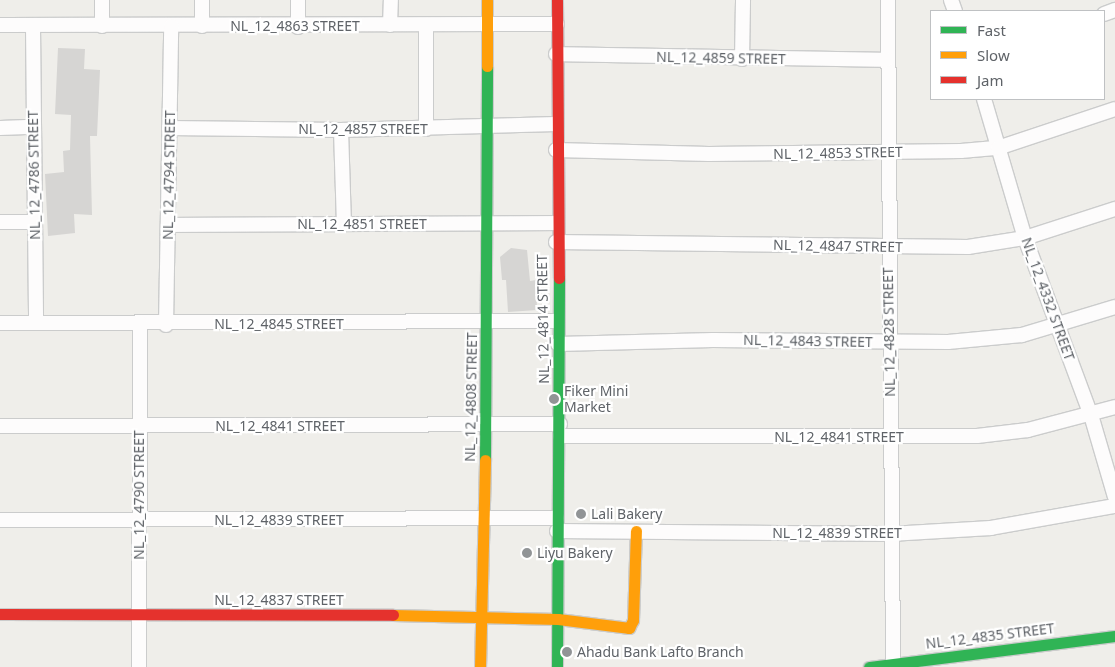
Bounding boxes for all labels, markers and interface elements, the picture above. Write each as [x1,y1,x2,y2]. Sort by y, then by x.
legend [930,10,1105,100]
street label: NL_12_4863 STREET [230,18,360,34]
text: Fast [977,20,1006,40]
text: Slow [977,45,1010,65]
street label: NL_12_4859 STREET [656,48,786,68]
text: Jam [977,70,1004,90]
street label: NL_12_4786 STREET [24,110,44,240]
street label: NL_12_4794 STREET [159,110,179,240]
street label: NL_12_4857 STREET [298,121,428,137]
street label: NL_12_4853 STREET [773,143,903,163]
street label: NL_12_4851 STREET [297,216,427,232]
street label: NL_12_4332 STREET [1018,235,1078,363]
street label: NL_12_4847 STREET [773,236,903,256]
street label: NL_12_4814 STREET [533,254,553,384]
street label: NL_12_4828 STREET [879,267,899,397]
street label: NL_12_4845 STREET [214,316,344,332]
street label: NL_12_4843 STREET [743,331,873,351]
street label: NL_12_4808 STREET [461,332,481,462]
place label: Fiker Mini Market [564,383,628,416]
marker: Fiker Mini Market [548,393,560,405]
street label: NL_12_4841 STREET [215,418,345,434]
street label: NL_12_4841 STREET [774,429,904,445]
street label: NL_12_4790 STREET [131,430,147,560]
place label: Lali Bakery [591,506,662,522]
marker: Lali Bakery [575,508,587,520]
street label: NL_12_4839 STREET [214,512,344,528]
street label: NL_12_4839 STREET [772,525,902,541]
place label: Liyu Bakery [537,545,613,561]
marker: Liyu Bakery [521,547,533,559]
street label: NL_12_4837 STREET [214,592,344,608]
street label: NL_12_4835 STREET [925,620,1055,652]
place label: Ahadu Bank Lafto Branch [577,644,744,660]
marker: Ahadu Bank Lafto Branch [561,646,573,658]

